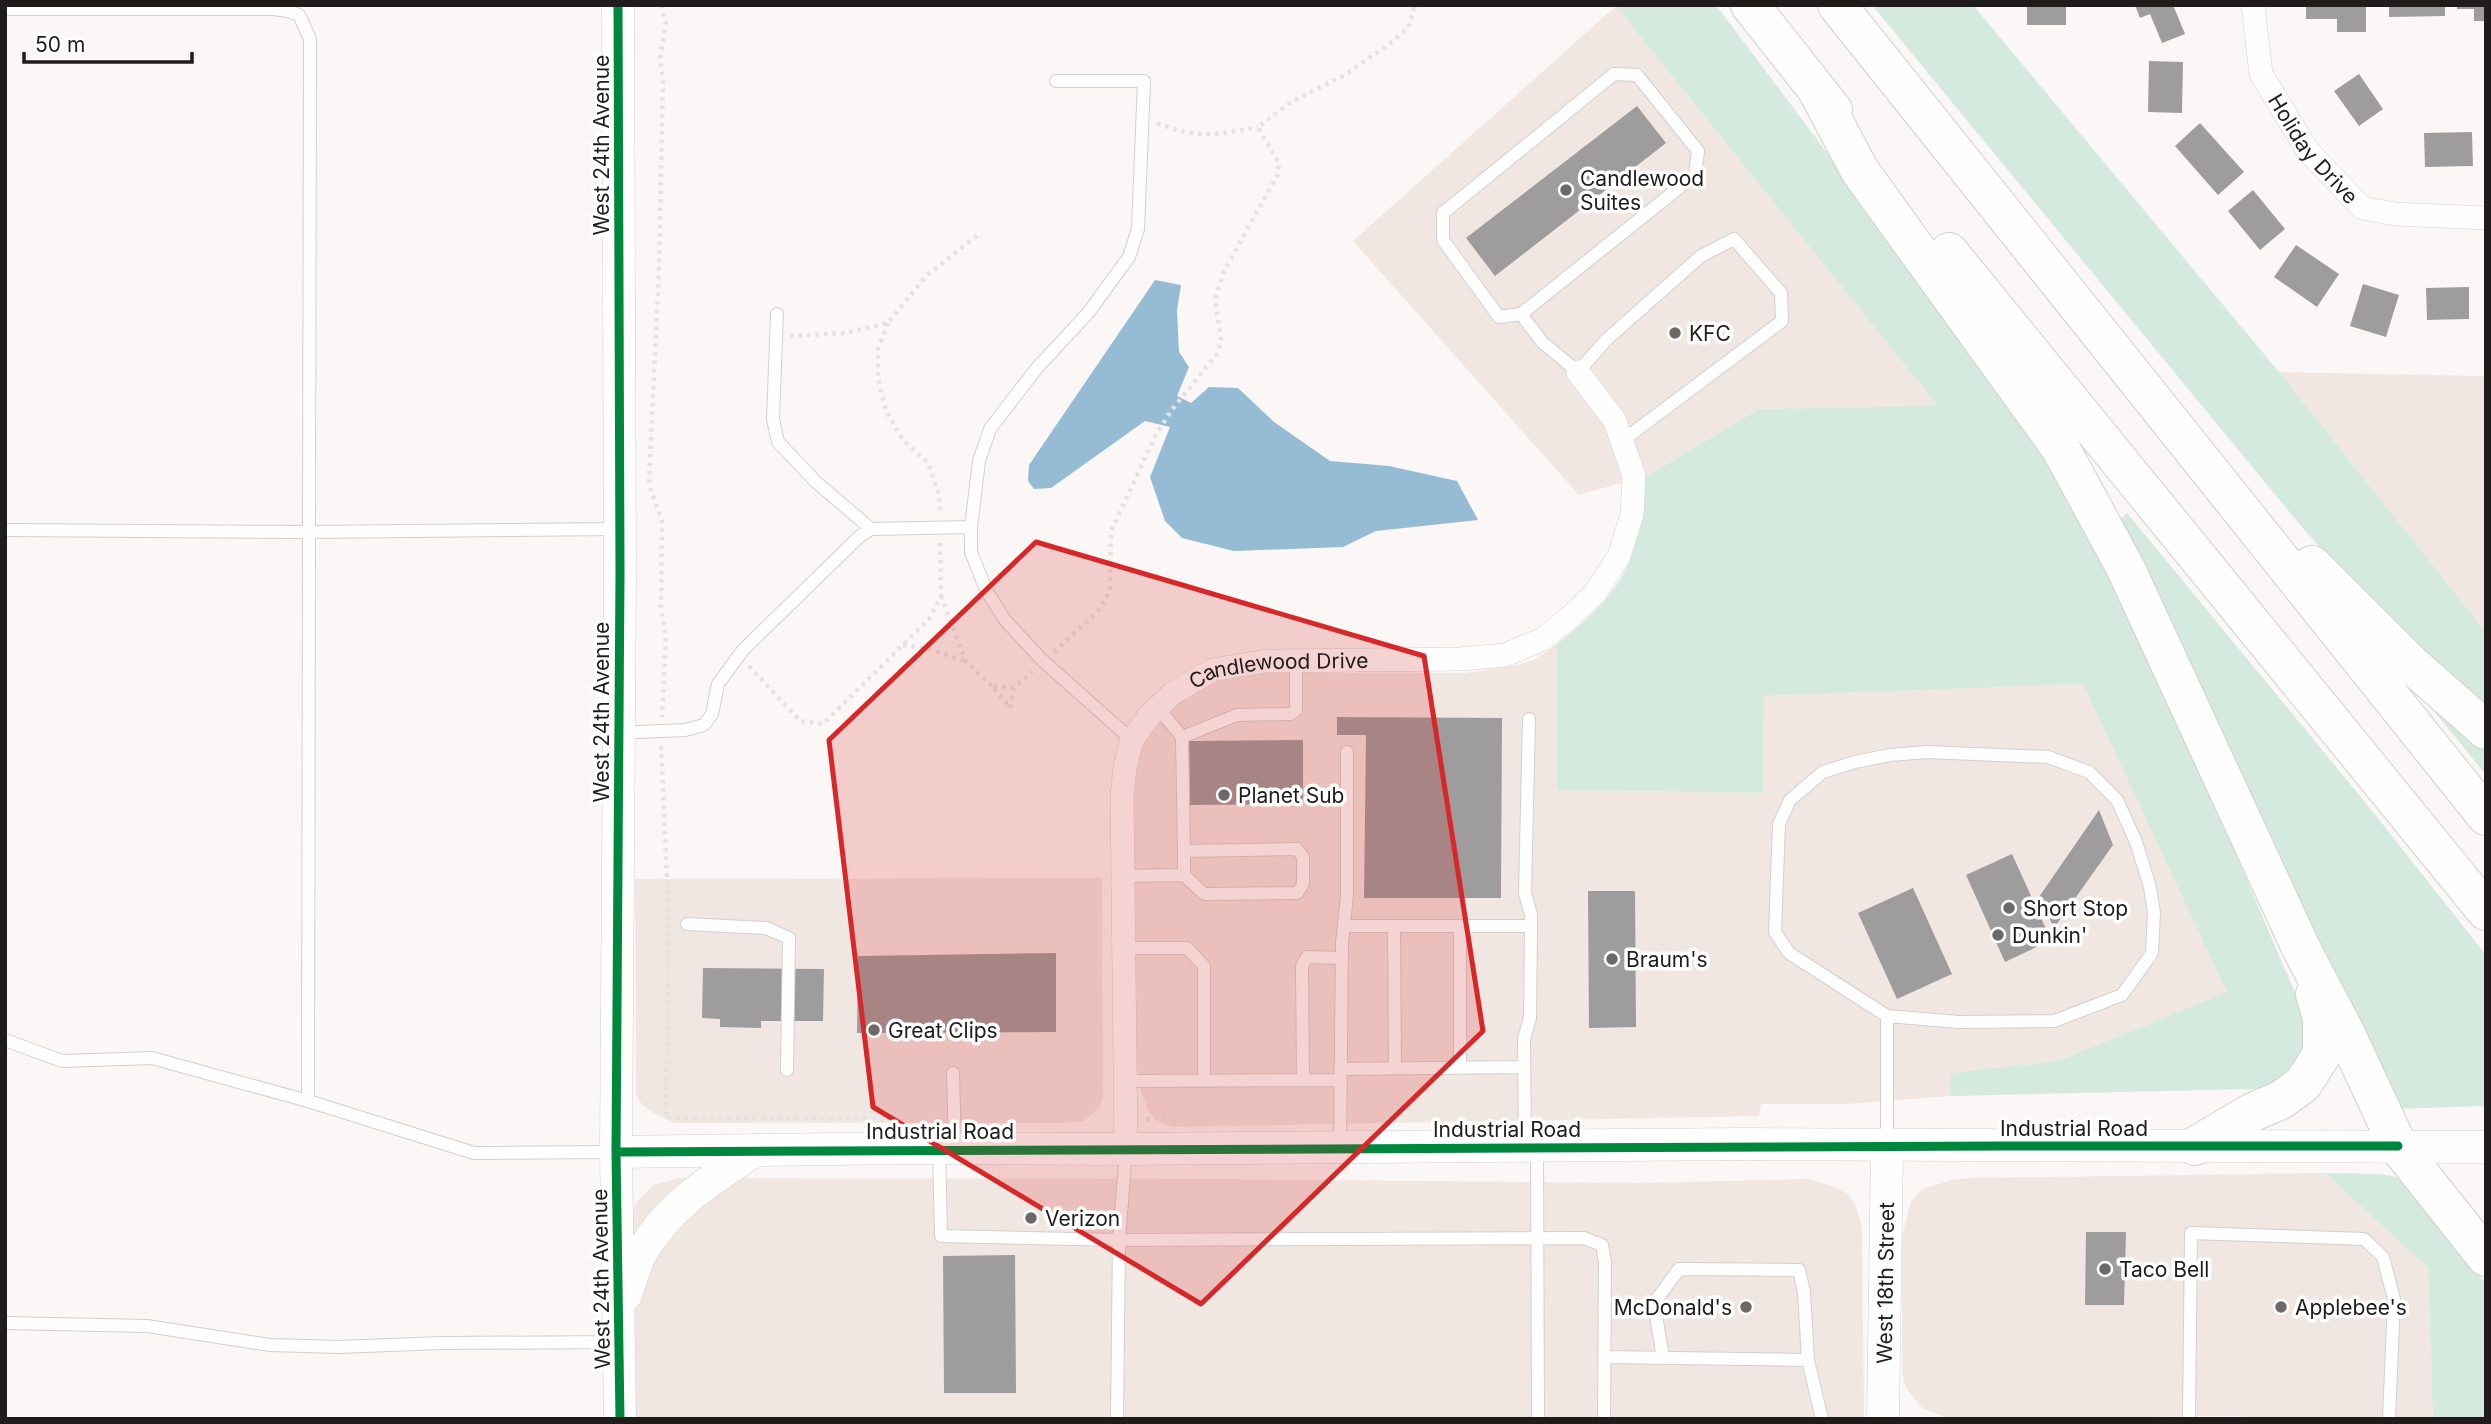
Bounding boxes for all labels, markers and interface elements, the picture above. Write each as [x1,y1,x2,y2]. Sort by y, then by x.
scale bar [24,21,192,65]
text: 50 m [35,32,85,57]
street label: West 24th Avenue [589,55,614,235]
street label: Holiday Drive [2263,89,2364,209]
place label: Candlewood Suites [1580,166,1704,215]
marker: Candlewood Suites [1558,182,1574,198]
place label: KFC [1689,321,1731,346]
marker: KFC [1667,325,1683,341]
street label: West 24th Avenue [589,622,614,802]
street label: Candlewood Drive [1184,647,1369,694]
place label: Planet Sub [1238,783,1344,808]
marker: Planet Sub [1216,787,1232,803]
place label: Short Stop [2023,896,2128,921]
marker: Short Stop [2001,900,2017,916]
place label: Dunkin' [2012,923,2087,948]
marker: Dunkin' [1990,927,2006,943]
place label: Braum's [1626,947,1708,972]
marker: Braum's [1604,951,1620,967]
place label: Great Clips [888,1018,998,1043]
marker: Great Clips [866,1022,882,1038]
street label: Industrial Road [2000,1116,2148,1141]
street label: Industrial Road [1433,1117,1581,1142]
street label: Industrial Road [866,1119,1014,1144]
street label: West 24th Avenue [587,1188,615,1370]
street label: West 18th Street [1871,1202,1899,1364]
place label: Verizon [1045,1206,1120,1231]
marker: Verizon [1023,1210,1039,1226]
place label: Taco Bell [2119,1257,2209,1282]
marker: Taco Bell [2097,1261,2113,1277]
place label: McDonald's [1614,1295,1732,1320]
place label: Applebee's [2295,1295,2407,1320]
marker: McDonald's [1738,1299,1754,1315]
marker: Applebee's [2273,1299,2289,1315]

